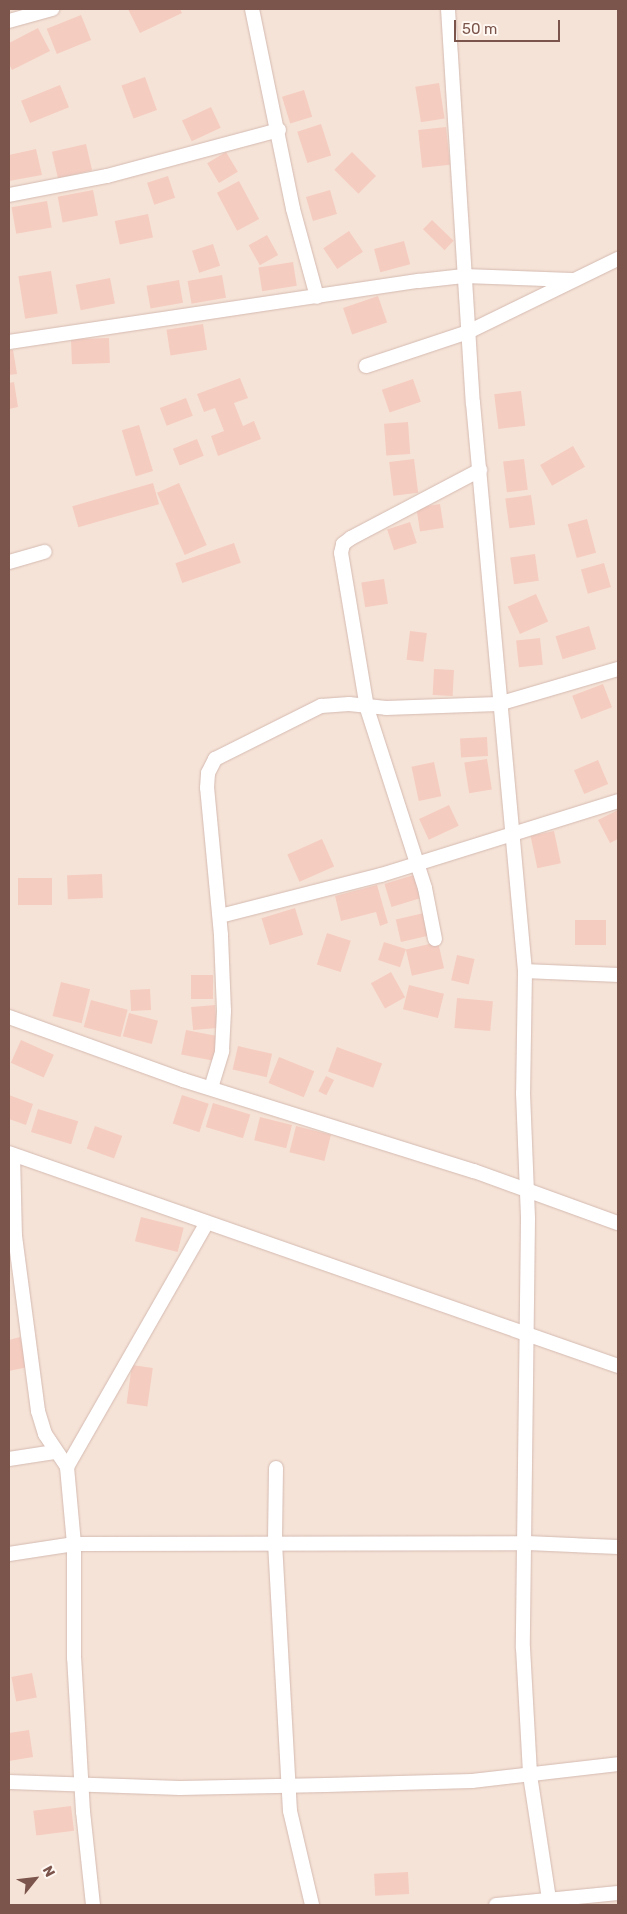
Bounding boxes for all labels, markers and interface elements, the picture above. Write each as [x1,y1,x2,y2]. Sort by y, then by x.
scale bar [457,10,563,42]
text: 50 m [462,20,497,38]
north arrow [10,1854,60,1904]
text: N [39,1863,58,1880]

